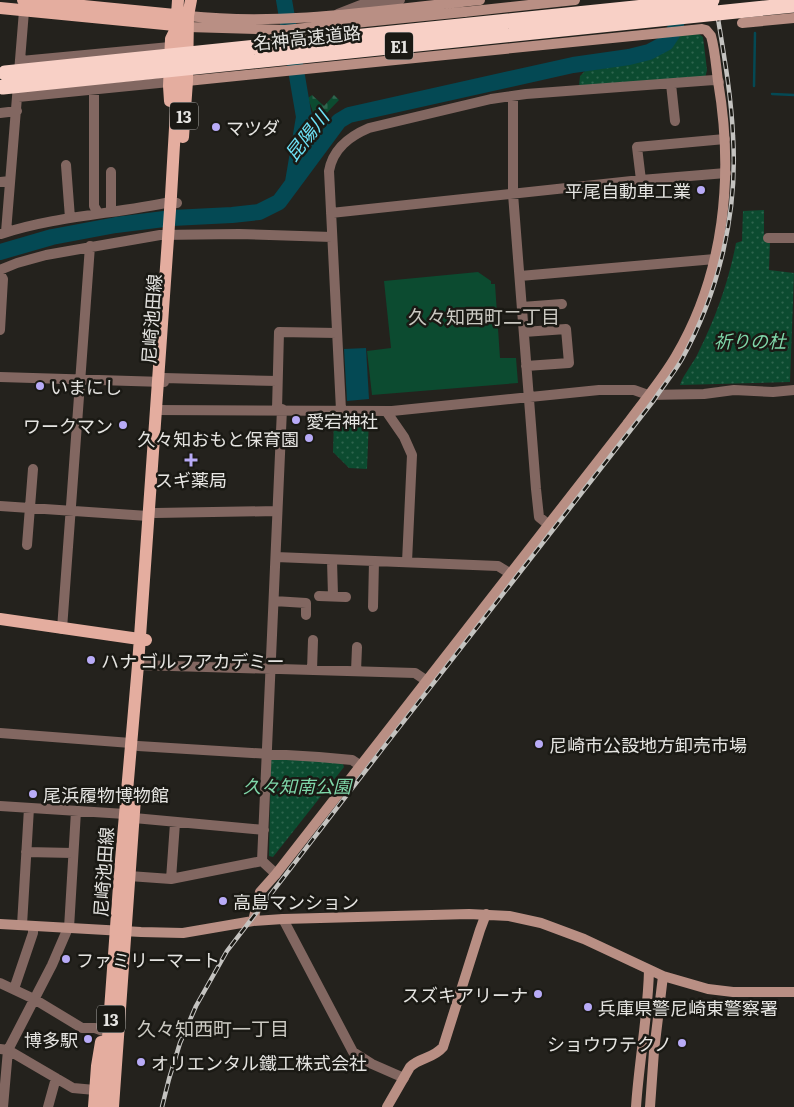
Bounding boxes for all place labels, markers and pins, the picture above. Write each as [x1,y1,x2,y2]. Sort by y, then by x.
place label: マツダ [226,114,280,141]
marker: マツダ [210,121,222,133]
place label: 平尾自動車工業 [565,177,691,204]
marker: 平尾自動車工業 [695,184,707,196]
place label: いまにし [50,373,122,400]
marker: いまにし [34,380,46,392]
place label: 愛宕神社 [306,407,378,434]
place label: ワークマン [23,412,113,439]
marker: 愛宕神社 [290,414,302,426]
marker: ワークマン [117,419,129,431]
place label: 久々知おもと保育園 [137,425,299,452]
marker: 久々知おもと保育園 [303,432,315,444]
marker: スギ薬局 [185,454,197,466]
place label: スギ薬局 [155,466,227,493]
place label: ハナ ゴルフアカデミー [101,647,285,674]
marker: ハナ ゴルフアカデミー [85,654,97,666]
place label: 尼崎市公設地方卸売市場 [549,731,747,758]
marker: 尼崎市公設地方卸売市場 [533,738,545,750]
place label: 尾浜履物博物館 [43,781,169,808]
marker: 尾浜履物博物館 [27,788,39,800]
place label: 高島マンション [233,888,359,915]
marker: 高島マンション [217,895,229,907]
place label: ファミリーマート [76,946,220,973]
marker: ファミリーマート [60,953,72,965]
place label: スズキアリーナ [402,981,528,1008]
marker: スズキアリーナ [532,988,544,1000]
place label: 兵庫県警尼崎東警察署 [598,994,778,1021]
marker: 兵庫県警尼崎東警察署 [582,1001,594,1013]
place label: 博多駅 [24,1026,78,1053]
place label: ショウワテクノ [547,1030,672,1057]
marker: 博多駅 [82,1033,94,1045]
marker: ショウワテクノ [676,1037,688,1049]
place label: オリエンタル鐵工株式会社 [151,1049,367,1076]
marker: オリエンタル鐵工株式会社 [135,1056,147,1068]

